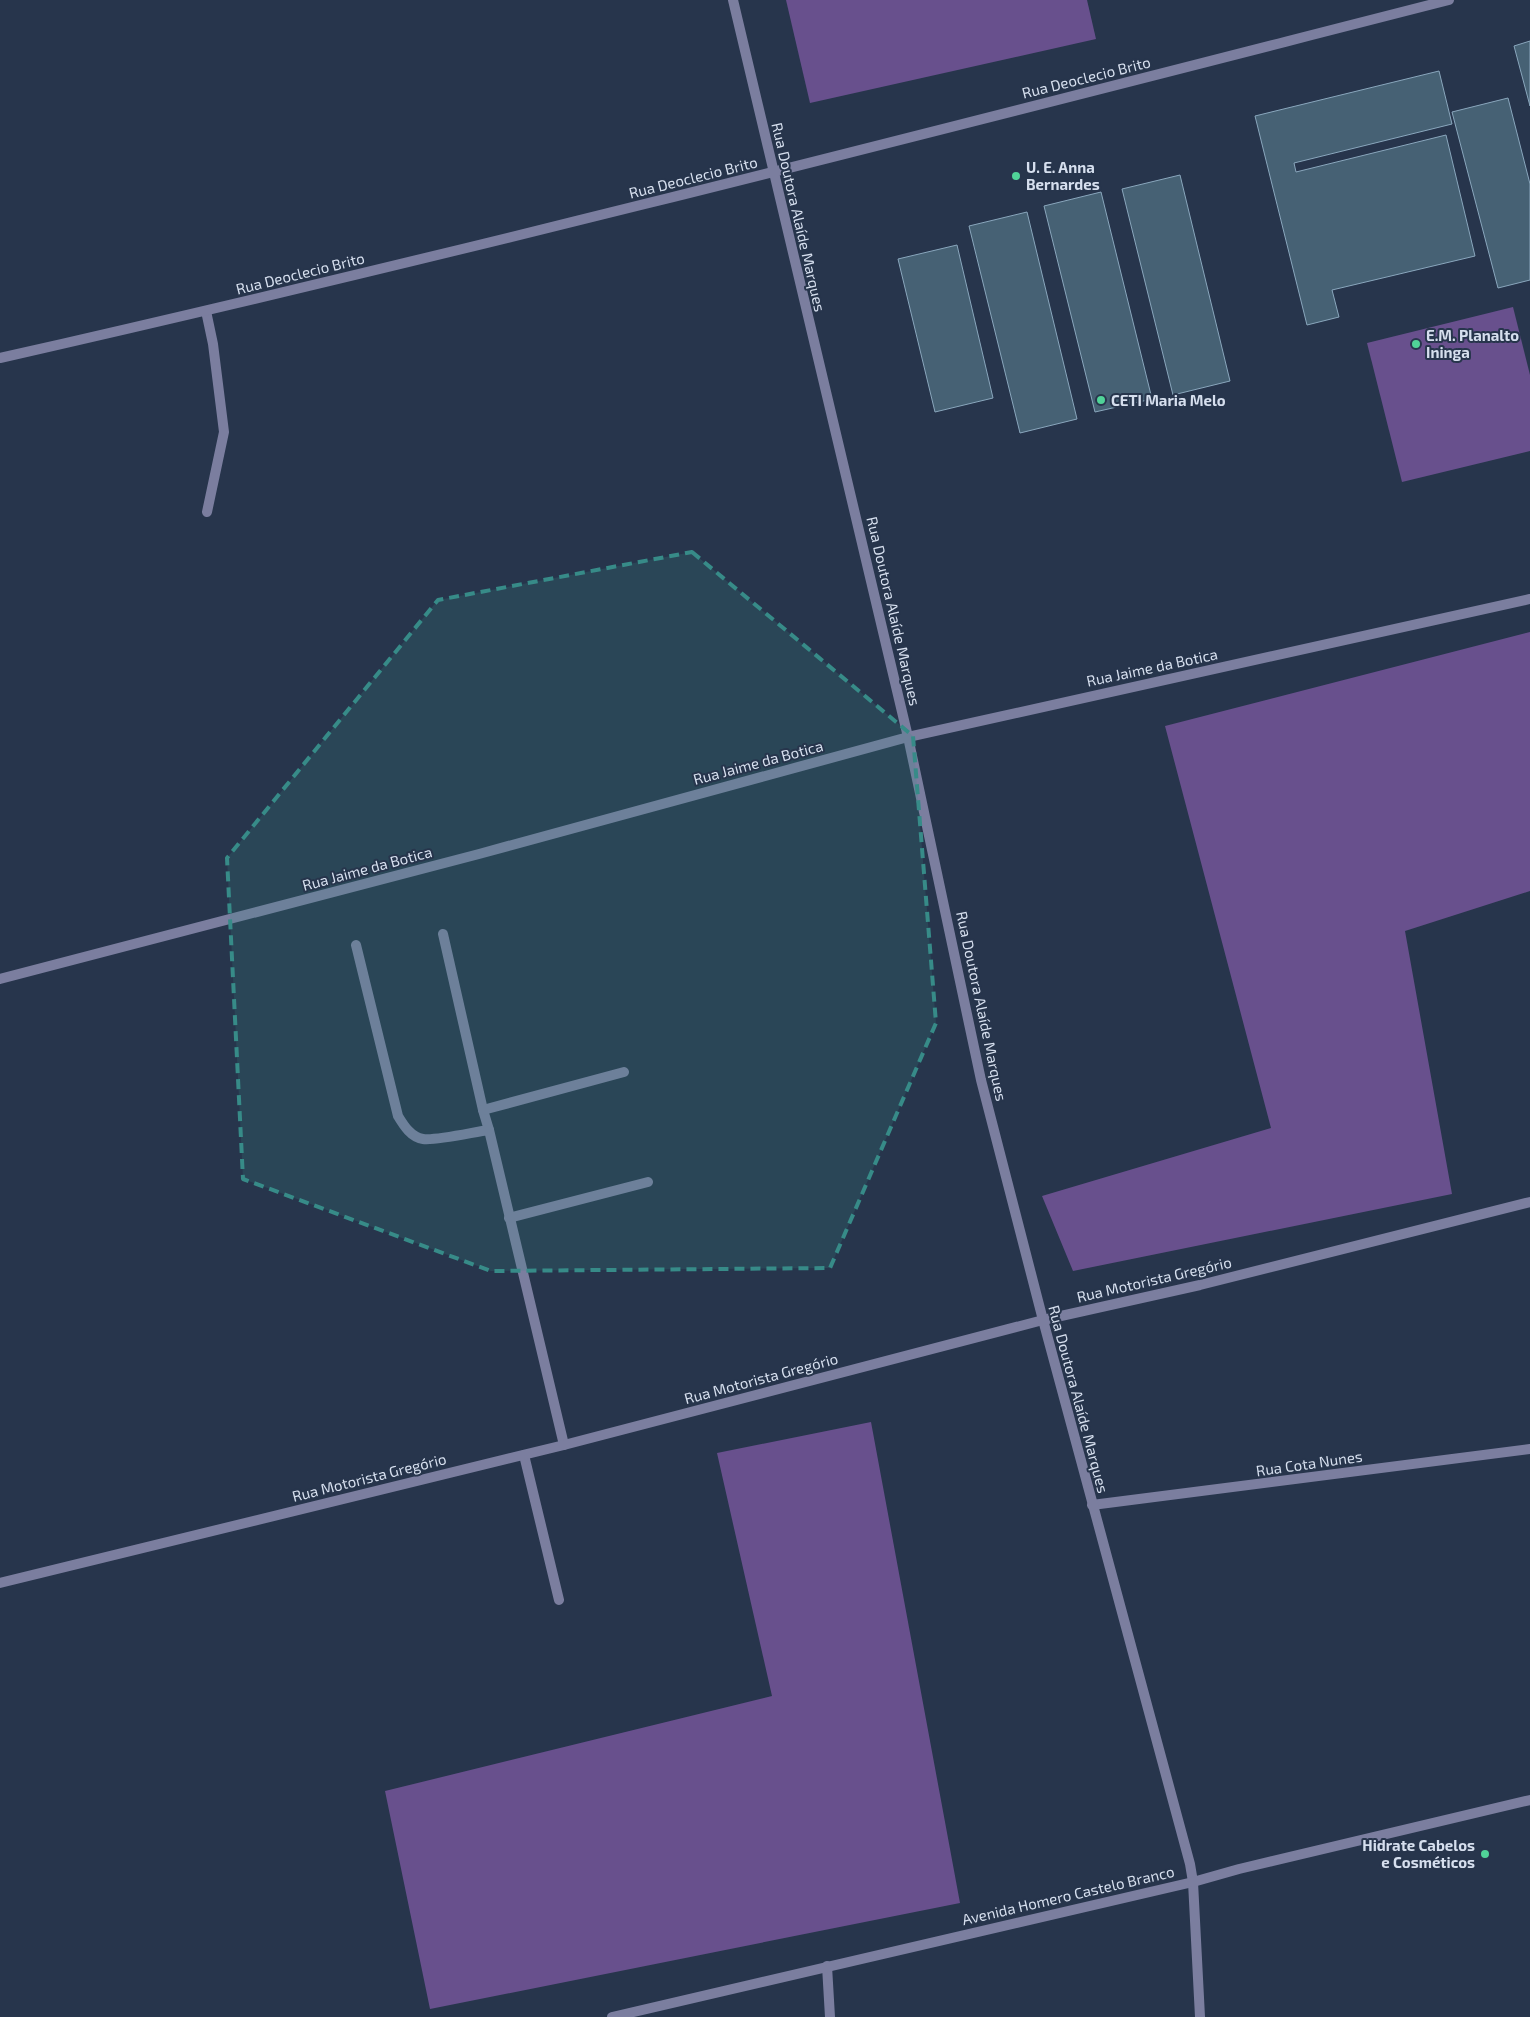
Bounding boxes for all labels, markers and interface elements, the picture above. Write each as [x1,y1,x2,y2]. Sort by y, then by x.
street label: Rua Deoclecio Brito [1020,52,1152,102]
street label: Rua Doutora Alaíde Marques [768,121,830,313]
street label: Rua Deoclecio Brito [627,152,759,202]
place label: U. E. Anna Bernardes [1026,158,1100,193]
marker: U. E. Anna Bernardes [1010,170,1022,182]
street label: Rua Deoclecio Brito [234,248,366,298]
place label: E.M. Planalto Ininga [1426,326,1519,361]
marker: E.M. Planalto Ininga [1410,338,1422,350]
place label: CETI Maria Melo [1111,391,1226,409]
marker: CETI Maria Melo [1095,394,1107,406]
street label: Rua Doutora Alaíde Marques [863,515,925,707]
street label: Rua Jaime da Botica [1085,644,1219,690]
street label: Rua Jaime da Botica [691,736,825,788]
street label: Rua Jaime da Botica [300,842,434,894]
street label: Rua Doutora Alaíde Marques [953,909,1011,1103]
street label: Rua Motorista Gregório [1075,1252,1233,1306]
street label: Rua Doutora Alaíde Marques [1045,1303,1113,1495]
street label: Rua Motorista Gregório [682,1349,840,1407]
street label: Rua Cota Nunes [1255,1447,1363,1479]
street label: Rua Motorista Gregório [290,1449,448,1505]
place label: Hidrate Cabelos e Cosméticos [1362,1836,1475,1871]
marker: Hidrate Cabelos e Cosméticos [1479,1848,1491,1860]
street label: Avenida Homero Castelo Branco [960,1862,1176,1928]

